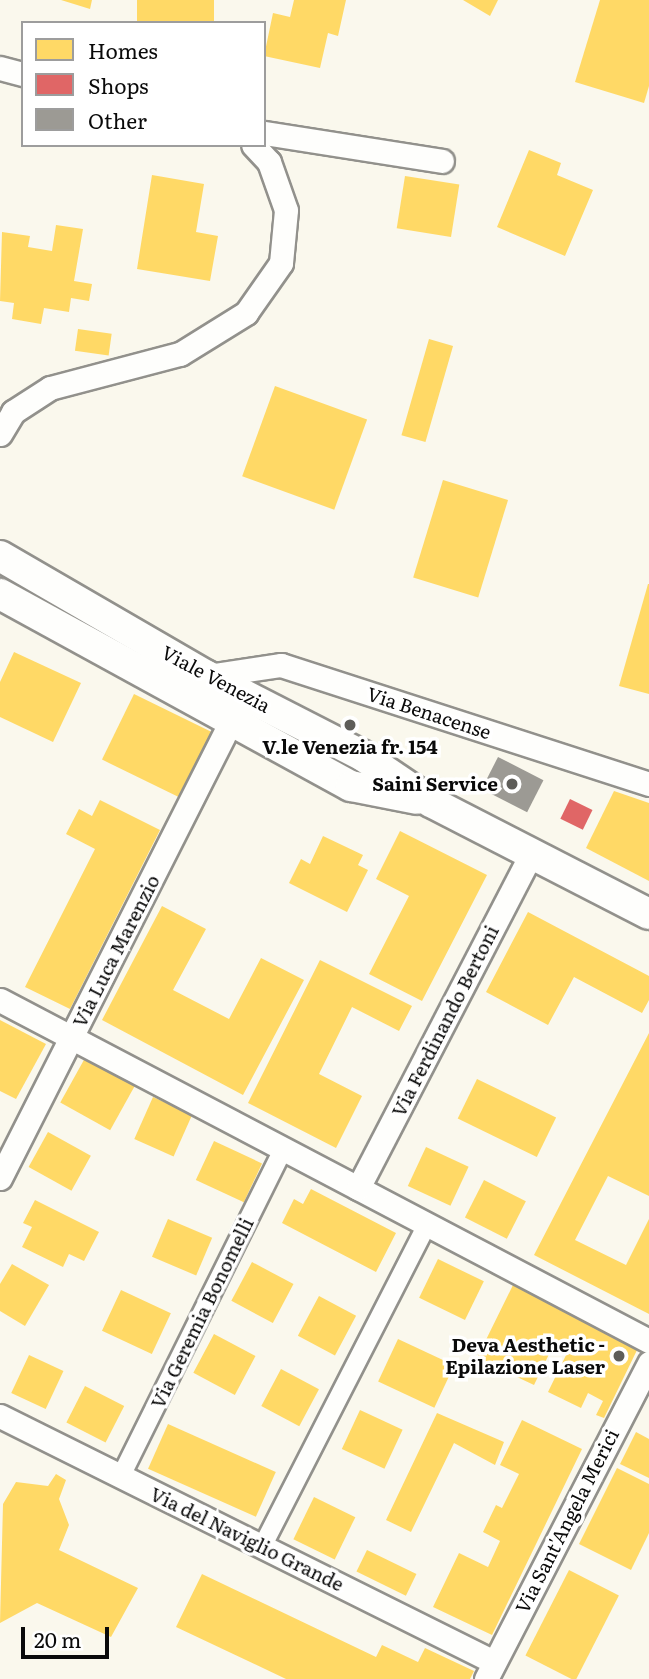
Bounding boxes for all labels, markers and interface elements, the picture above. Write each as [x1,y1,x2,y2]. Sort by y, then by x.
legend [21,21,266,147]
text: Homes [88,34,158,65]
text: Shops [88,69,149,100]
text: Other [88,104,147,135]
street label: Viale Venezia [158,641,274,717]
street label: Via Benacense [364,682,494,744]
marker: V.le Venezia fr. 154 [342,717,358,733]
place label: V.le Venezia fr. 154 [262,736,438,758]
place label: Saini Service [372,773,498,795]
marker: Saini Service [504,776,520,792]
street label: Via Luca Marenzio [68,871,164,1031]
street label: Via Ferdinando Bertoni [387,922,503,1120]
street label: Via Geremia Bonomelli [146,1214,258,1412]
place label: Deva Aesthetic - Epilazione Laser [445,1334,605,1378]
marker: Deva Aesthetic - Epilazione Laser [611,1348,627,1364]
street label: Via Sant'Angela Merici [511,1425,623,1617]
street label: Via del Naviglio Grande [147,1482,347,1596]
scale bar [24,1612,112,1656]
text: 20 m [34,1623,81,1654]

